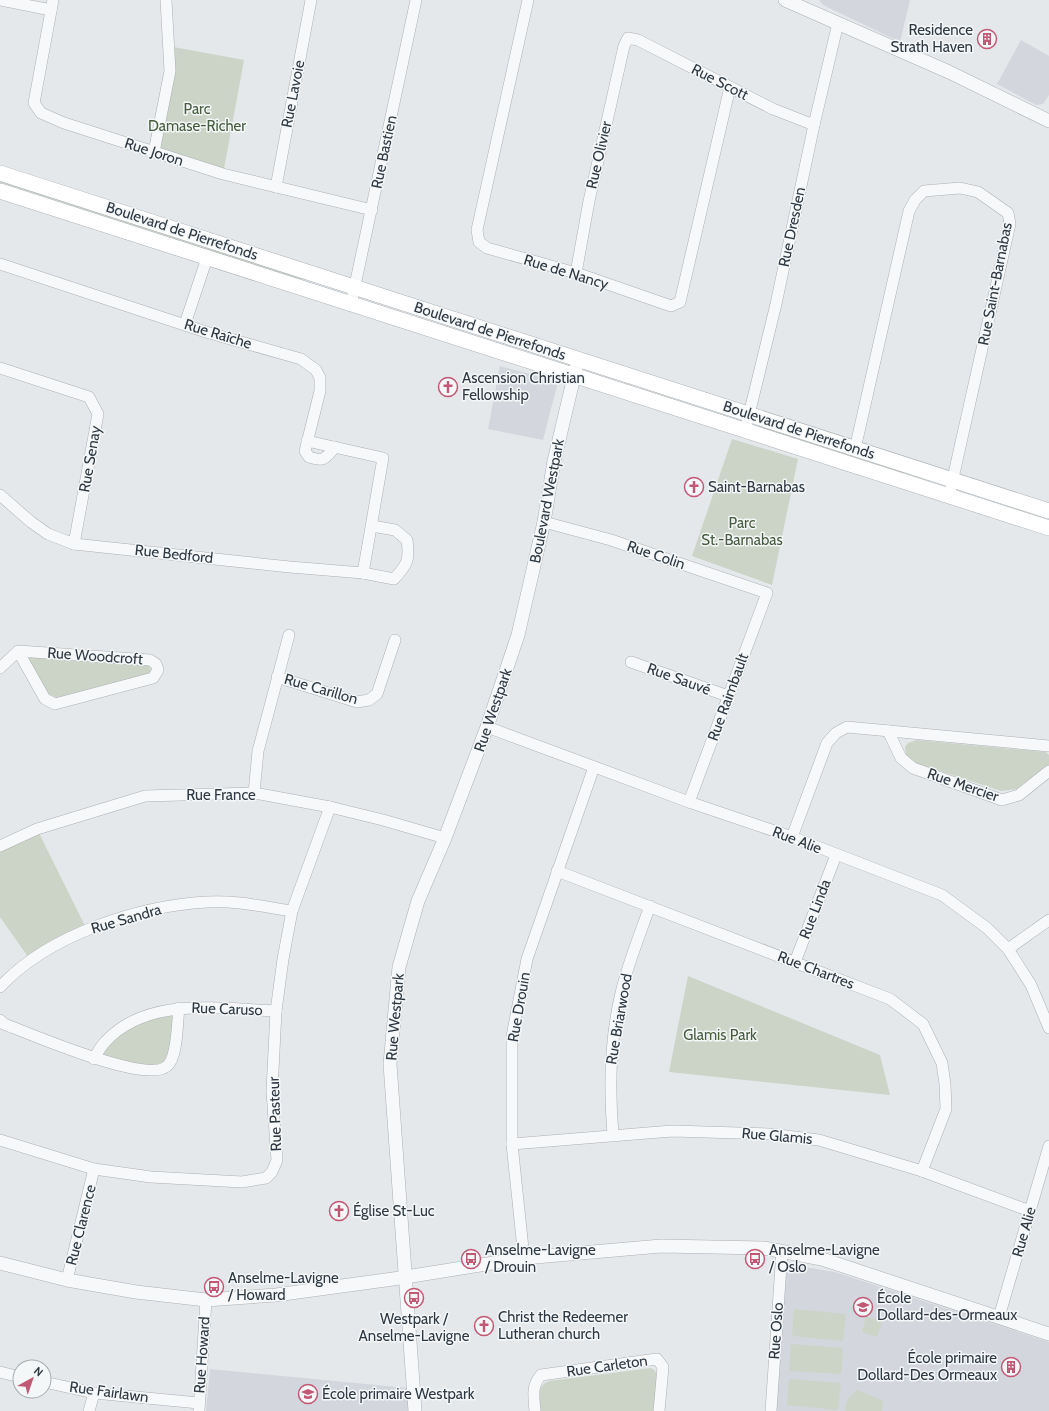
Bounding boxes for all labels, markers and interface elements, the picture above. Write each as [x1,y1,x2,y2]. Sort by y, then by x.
place label: Residence Strath Haven [890,21,973,56]
building icon: Residence Strath Haven [976,28,998,50]
street label: Rue Lavoie [278,58,308,129]
street label: Rue Scott [689,60,751,104]
park label: Parc Damase-Richer [148,100,246,135]
street label: Rue Bastien [367,114,401,190]
street label: Rue Olivier [582,119,616,191]
street label: Rue Joron [122,134,186,170]
street label: Rue Dresden [775,185,809,269]
street label: Boulevard de Pierrefonds [104,198,260,264]
street label: Rue Saint-Barnabas [974,221,1016,347]
street label: Rue de Nancy [522,251,611,294]
street label: Boulevard de Pierrefonds [412,298,568,364]
street label: Rue Raîche [182,315,254,353]
place label: Ascension Christian Fellowship [462,369,585,404]
church icon: Ascension Christian Fellowship [437,376,459,398]
street label: Boulevard de Pierrefonds [721,397,877,463]
street label: Rue Senay [75,424,105,494]
street label: Boulevard Westpark [526,437,568,565]
church icon: Saint-Barnabas [683,476,705,498]
place label: Saint-Barnabas [708,478,805,496]
park label: Parc St.-Barnabas [701,514,783,549]
street label: Rue Colin [625,537,687,573]
street label: Rue Bedford [134,541,214,567]
street label: Rue Woodcroft [47,644,143,668]
street label: Rue Raimbault [704,651,752,743]
street label: Rue Sauvé [645,659,714,699]
street label: Rue Westpark [470,666,516,754]
street label: Rue Carillon [282,670,360,708]
street label: Rue Mercier [925,764,1001,806]
street label: Rue France [186,786,256,804]
street label: Rue Alie [770,822,824,858]
street label: Rue Linda [795,876,835,941]
street label: Rue Sandra [89,900,164,938]
street label: Rue Chartres [775,947,857,993]
street label: Rue Drouin [504,971,534,1043]
street label: Rue Westpark [382,972,408,1061]
street label: Rue Briarwood [602,972,636,1066]
street label: Rue Caruso [191,999,263,1019]
park label: Glamis Park [683,1026,757,1044]
street label: Rue Pasteur [265,1076,285,1152]
street label: Rue Glamis [741,1124,813,1148]
street label: Rue Clarence [62,1182,100,1267]
church icon: Église St-Luc [328,1200,350,1222]
place label: Église St-Luc [353,1201,435,1220]
street label: Rue Alie [1008,1205,1040,1259]
place label: Anselme-Lavigne / Drouin [484,1241,596,1276]
place label: Anselme-Lavigne / Oslo [768,1241,880,1276]
bus stop icon: Anselme-Lavigne / Drouin [460,1248,482,1270]
bus stop icon: Anselme-Lavigne / Oslo [744,1248,766,1270]
place label: Anselme-Lavigne / Howard [227,1269,339,1304]
bus stop icon: Anselme-Lavigne / Howard [203,1276,225,1298]
bus stop icon: Westpark / Anselme-Lavigne [403,1287,425,1309]
place label: École Dollard-des-Ormeaux [877,1288,1017,1324]
school or university icon: École Dollard-des-Ormeaux [852,1296,874,1318]
street label: Rue Oslo [765,1302,787,1360]
place label: Christ the Redeemer Lutheran church [498,1308,628,1343]
place label: Westpark / Anselme-Lavigne [359,1310,470,1345]
church icon: Christ the Redeemer Lutheran church [473,1315,495,1337]
street label: Rue Howard [190,1316,214,1394]
place label: École primaire Dollard-Des Ormeaux [857,1348,997,1384]
street label: Rue Carleton [565,1351,649,1381]
building icon: École primaire Dollard-Des Ormeaux [1000,1356,1022,1378]
north arrow [12,1359,52,1399]
text: N [31,1363,46,1379]
street label: Rue Fairlawn [68,1378,150,1406]
school or university icon: École primaire Westpark [297,1383,319,1405]
place label: École primaire Westpark [322,1384,475,1403]

